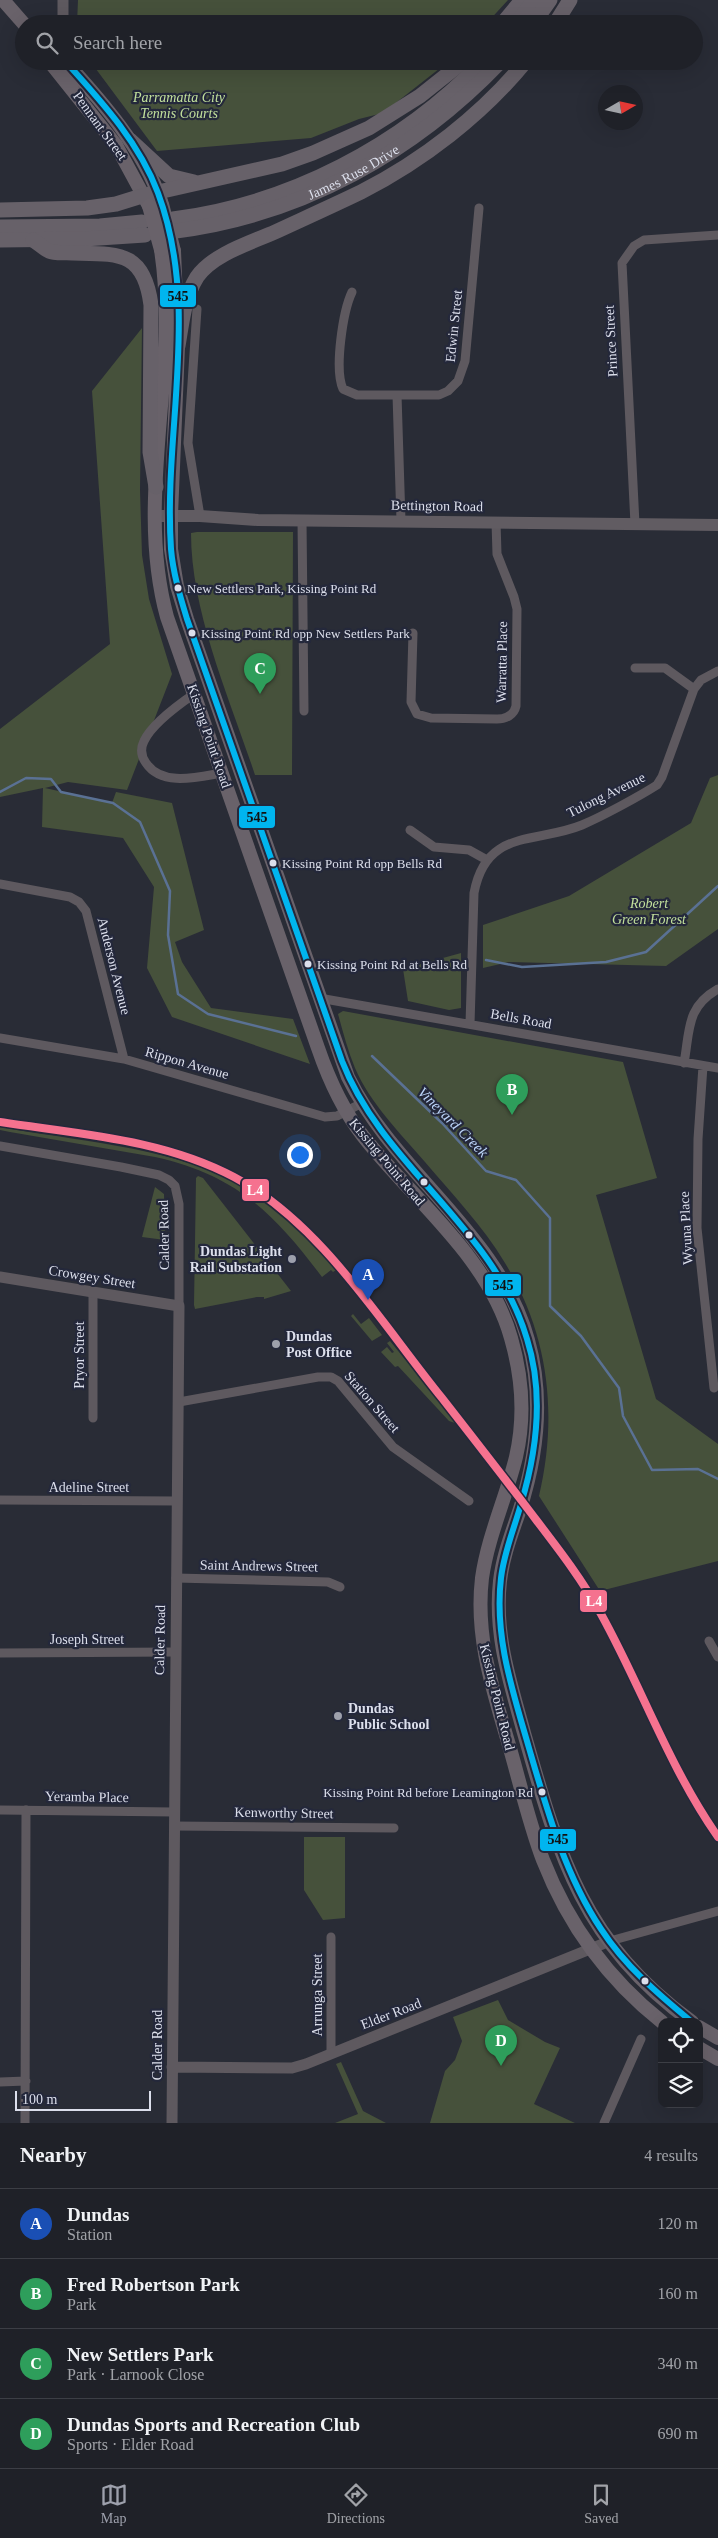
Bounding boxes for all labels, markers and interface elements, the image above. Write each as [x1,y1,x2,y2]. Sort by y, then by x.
search box [15,15,703,70]
icon: search [33,29,61,57]
text: Search here [73,32,162,53]
north arrow [598,85,643,130]
street label: Pennant Street [70,89,130,163]
park label: Parramatta City Tennis Courts [132,90,226,121]
street label: James Ruse Drive [305,142,401,202]
line badge: 545 [159,284,197,308]
text: 545 [168,289,189,304]
street label: Edwin Street [443,289,465,363]
street label: Prince Street [602,305,620,377]
street label: Bettington Road [391,498,483,514]
place label: New Settlers Park, Kissing Point Rd [187,581,377,596]
marker: New Settlers Park, Kissing Point Rd [173,583,183,593]
street label: Warratta Place [494,621,510,703]
place label: Kissing Point Rd opp New Settlers Park [201,626,410,641]
marker: Kissing Point Rd opp New Settlers Park [187,628,197,638]
pin: C [244,653,276,694]
street label: Kissing Point Road [184,682,234,790]
street label: Tulong Avenue [564,770,648,820]
line badge: 545 [238,805,276,829]
text: 545 [247,810,268,825]
place label: Kissing Point Rd opp Bells Rd [282,856,442,871]
marker: Kissing Point Rd opp Bells Rd [268,858,278,868]
park label: Robert Green Forest [612,896,687,927]
street label: Anderson Avenue [95,916,133,1016]
place label: Kissing Point Rd at Bells Rd [317,957,467,972]
marker: Kissing Point Rd at Bells Rd [303,959,313,969]
street label: Bells Road [489,1006,553,1032]
street label: Rippon Avenue [143,1044,231,1082]
pin: B [496,1074,528,1115]
water label: Vineyard Creek [415,1084,492,1161]
street label: Kissing Point Road [346,1115,428,1209]
your location [287,1142,313,1168]
unlabelled marker [419,1177,429,1187]
line badge: L4 [241,1178,270,1202]
text: L4 [247,1183,263,1198]
street label: Wyuna Place [677,1191,695,1265]
street label: Calder Road [156,1200,172,1270]
unlabelled marker [464,1230,474,1240]
place label: Dundas Light Rail Substation [190,1244,282,1275]
marker: Dundas Light Rail Substation [286,1253,298,1265]
pin: A [352,1259,384,1300]
street label: Crowgey Street [48,1263,136,1291]
line badge: 545 [484,1273,522,1297]
text: 545 [493,1278,514,1293]
street label: Pryor Street [72,1321,87,1389]
place label: Dundas Post Office [286,1329,352,1360]
marker: Dundas Post Office [270,1338,282,1350]
street label: Station Street [341,1368,403,1436]
street label: Adeline Street [49,1480,129,1495]
street label: Saint Andrews Street [200,1557,318,1575]
line badge: L4 [579,1589,608,1613]
text: L4 [586,1594,602,1609]
street label: Calder Road [152,1605,168,1675]
street label: Joseph Street [50,1632,124,1647]
street label: Kissing Point Road [477,1642,517,1752]
place label: Dundas Public School [348,1701,429,1732]
marker: Dundas Public School [332,1710,344,1722]
place label: Kissing Point Rd before Leamington Rd [323,1785,533,1800]
marker: Kissing Point Rd before Leamington Rd [537,1787,547,1797]
street label: Yeramba Place [45,1789,129,1805]
street label: Kenworthy Street [234,1805,334,1821]
line badge: 545 [539,1828,577,1852]
text: 545 [548,1832,569,1847]
street label: Arrunga Street [310,1953,325,2036]
unlabelled marker [640,1976,650,1986]
street label: Elder Road [359,1996,423,2032]
street label: Calder Road [150,2010,165,2080]
map controls [658,2018,703,2108]
button: locate [658,2018,703,2063]
pin: D [485,2025,517,2066]
button: layers [658,2063,703,2108]
scale bar [15,2088,151,2111]
text: 100 m [22,2092,57,2107]
text: Nearby [20,2143,87,2167]
text: 4 results [644,2147,698,2164]
text: Dundas [67,2204,129,2225]
text: A [30,2215,42,2232]
text: 120 m [658,2215,698,2232]
text: Station [67,2226,112,2243]
text: Fred Robertson Park [67,2274,240,2295]
text: B [31,2285,41,2302]
text: 160 m [658,2285,698,2302]
text: Park [67,2296,96,2313]
text: New Settlers Park [67,2344,214,2365]
text: C [30,2355,42,2372]
text: 340 m [658,2355,698,2372]
text: Park · Larnook Close [67,2366,204,2383]
text: Dundas Sports and Recreation Club [67,2414,360,2435]
text: D [30,2425,42,2442]
text: 690 m [658,2425,698,2442]
text: Sports · Elder Road [67,2436,194,2453]
tab: Map [100,2481,128,2527]
tab: Directions [327,2481,385,2527]
tab: Saved [584,2481,618,2527]

